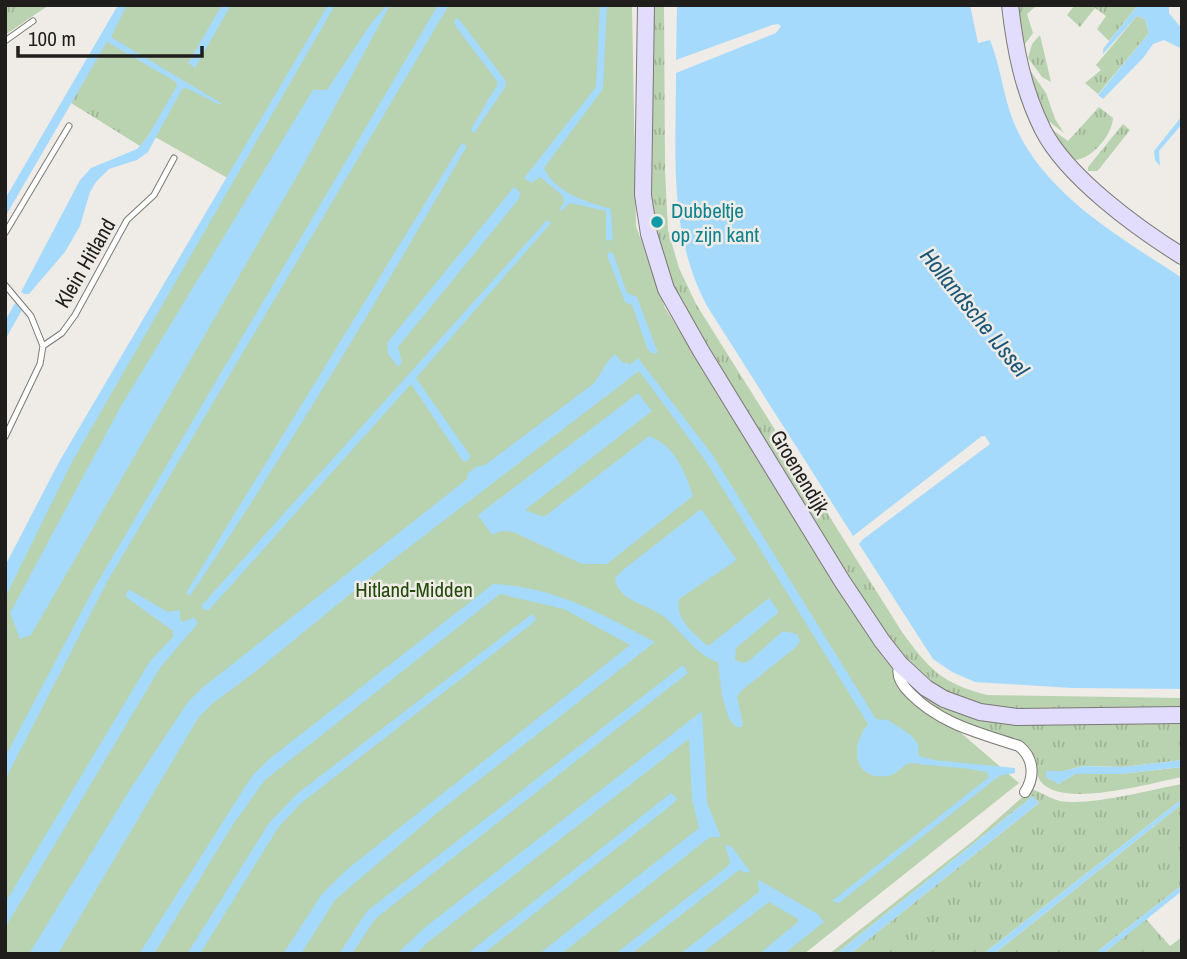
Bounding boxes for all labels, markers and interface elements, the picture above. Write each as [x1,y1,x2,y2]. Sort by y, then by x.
scale bar [18,14,201,58]
text: 100 m [28,24,76,53]
place label: Dubbeltje op zijn kant [671,196,759,249]
street label: Klein Hitland [48,213,122,313]
marker: Dubbeltje op zijn kant [649,214,665,230]
water label: Hollandsche IJssel [913,241,1037,383]
street label: Groenendijk [763,424,837,520]
park label: Hitland-Midden [355,575,473,604]

